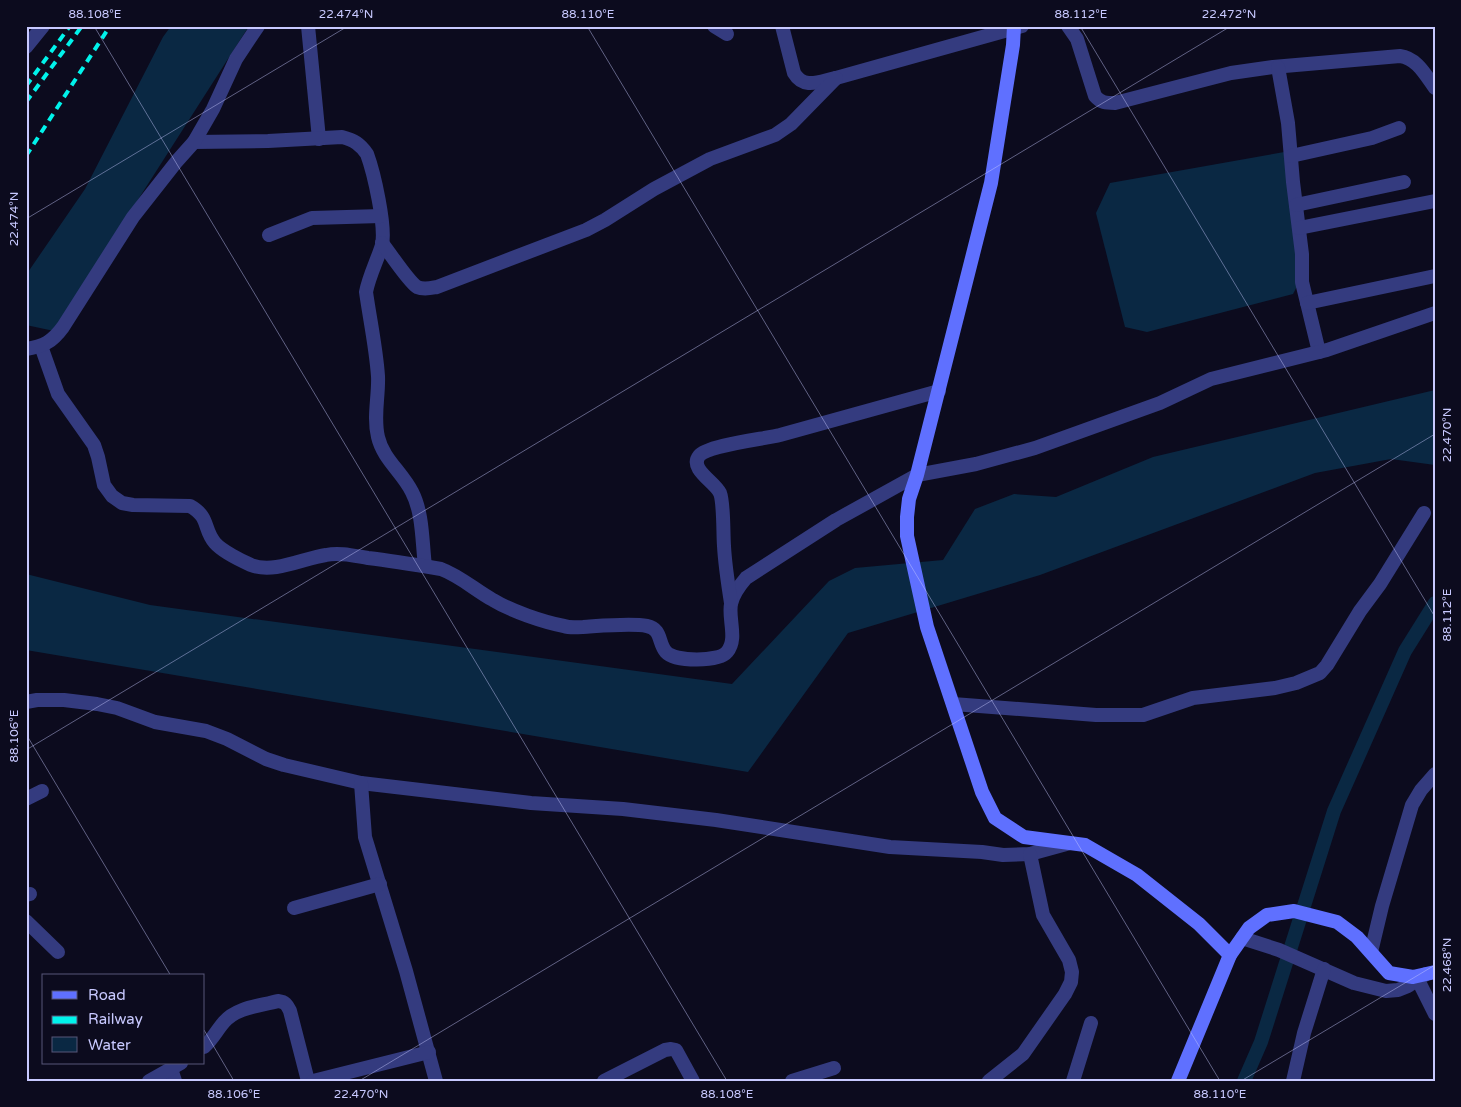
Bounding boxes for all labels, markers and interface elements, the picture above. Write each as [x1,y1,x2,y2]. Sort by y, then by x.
text: 88.108°E [69,7,122,21]
text: 22.474°N [319,7,373,21]
text: 88.110°E [562,7,615,21]
text: 88.112°E [1055,7,1108,21]
text: 22.472°N [1202,7,1256,21]
text: 22.474°N [7,192,21,246]
text: 22.470°N [1440,408,1454,462]
text: 88.112°E [1440,588,1454,642]
text: 88.106°E [7,709,21,762]
text: 22.468°N [1440,938,1454,992]
legend [42,974,205,1064]
text: Road [88,986,126,1004]
text: Railway [88,1010,143,1028]
text: Water [88,1036,131,1054]
text: 88.106°E [208,1087,261,1101]
text: 22.470°N [334,1087,388,1101]
text: 88.108°E [701,1087,754,1101]
text: 88.110°E [1194,1087,1247,1101]

